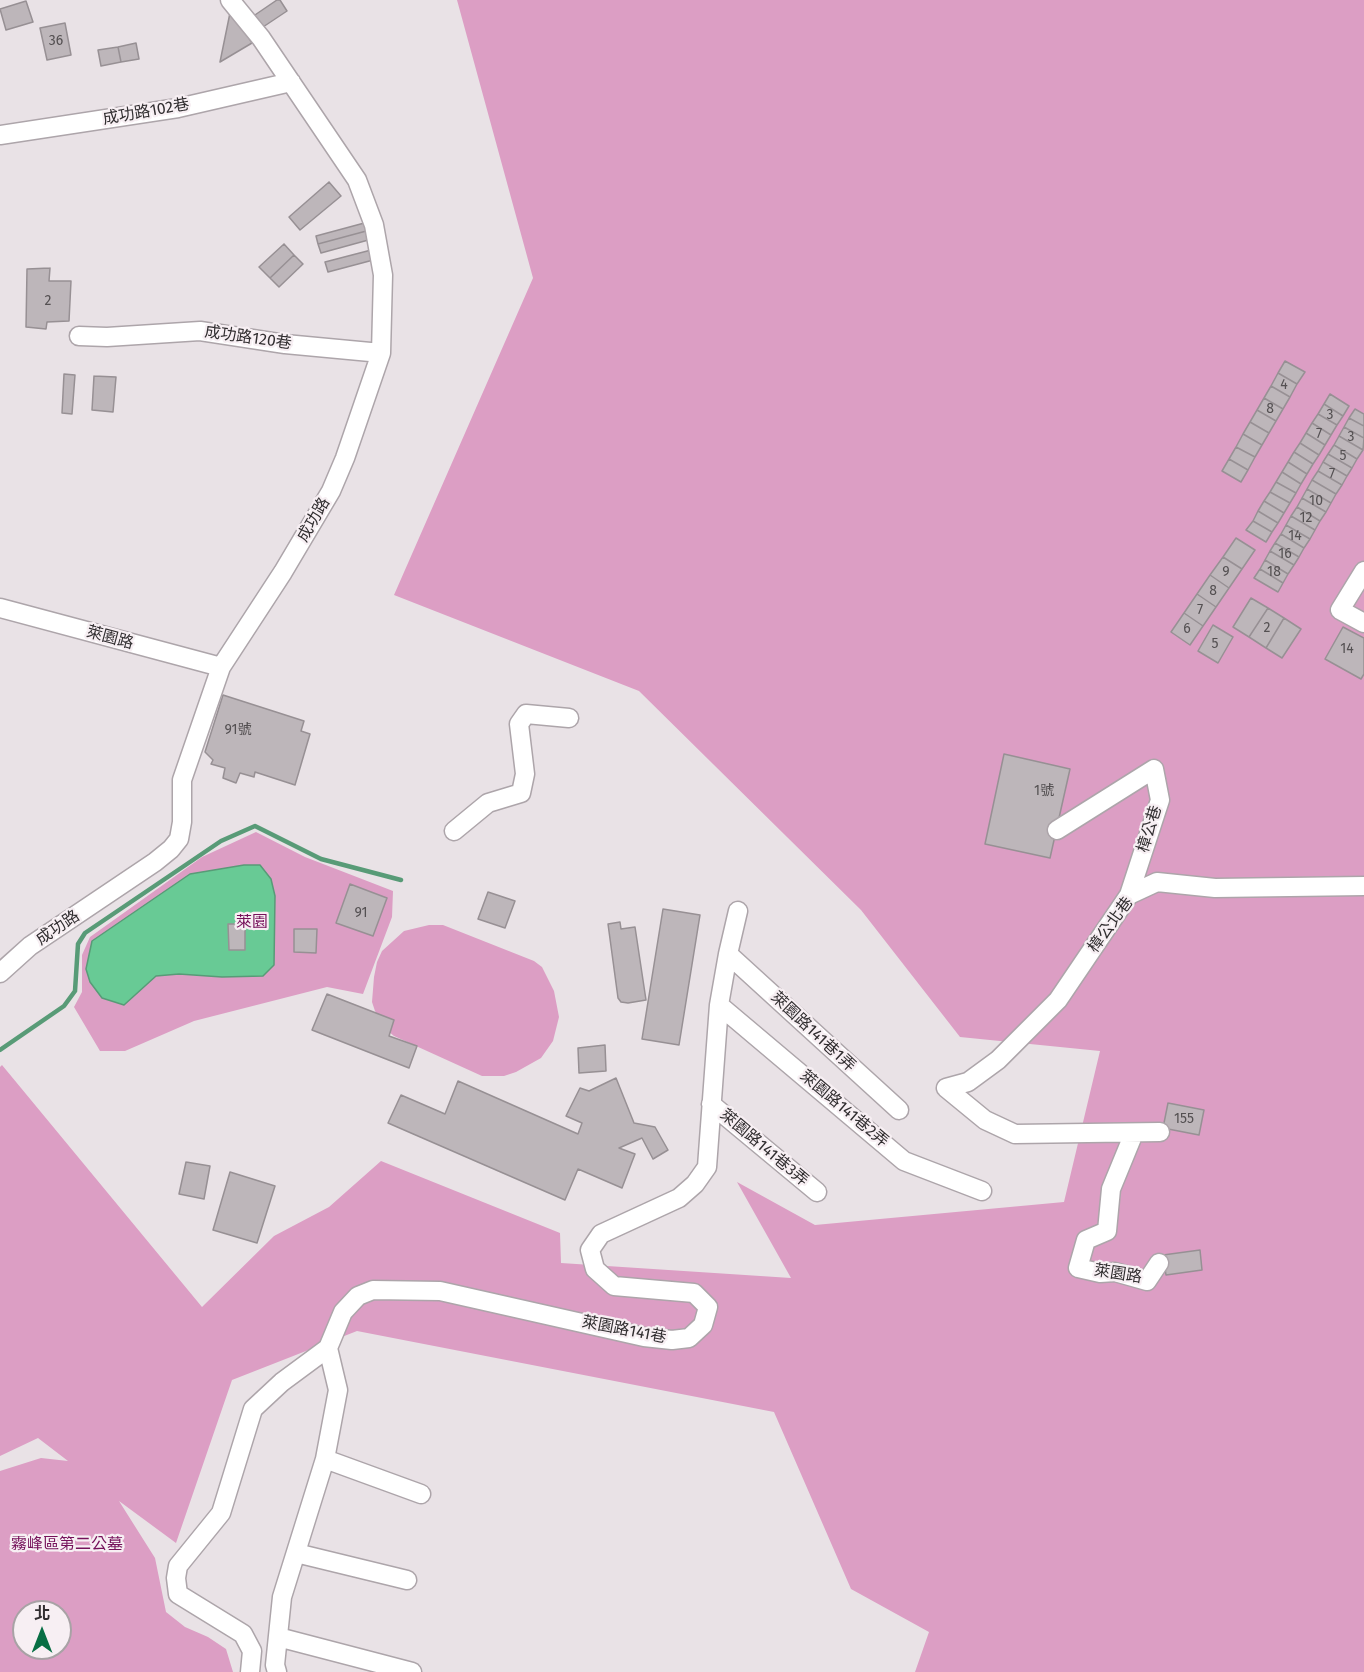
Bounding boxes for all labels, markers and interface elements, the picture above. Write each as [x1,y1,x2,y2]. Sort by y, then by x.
house number: 36 [49,33,63,49]
street label: 成功路102巷 [101,95,191,129]
house number: 2 [45,293,51,309]
street label: 成功路120巷 [203,322,293,354]
house number: 4 [1280,377,1288,393]
house number: 8 [1266,401,1274,417]
house number: 3 [1327,407,1333,423]
house number: 7 [1316,426,1322,442]
house number: 3 [1348,429,1354,445]
house number: 5 [1339,448,1347,464]
house number: 7 [1329,466,1335,482]
house number: 10 [1309,493,1323,509]
street label: 成功路 [294,494,334,546]
house number: 12 [1300,510,1312,526]
house number: 14 [1288,528,1302,544]
house number: 16 [1278,546,1292,562]
house number: 9 [1222,564,1230,580]
house number: 18 [1267,564,1281,580]
house number: 8 [1209,583,1217,599]
house number: 7 [1197,602,1203,618]
house number: 2 [1264,620,1270,636]
house number: 6 [1183,621,1191,637]
street label: 萊園路 [84,623,136,653]
house number: 5 [1211,636,1219,652]
house number: 14 [1340,641,1354,657]
house number: 91號 [224,722,252,738]
house number: 1號 [1034,783,1054,799]
street label: 樟公巷 [1134,803,1166,855]
street label: 樟公北巷 [1084,893,1138,957]
house number: 91 [354,905,368,921]
street label: 成功路 [33,907,83,949]
park label: 萊園 [236,913,268,933]
street label: 萊園路141巷1弄 [767,988,859,1076]
street label: 萊園路141巷2弄 [796,1066,892,1152]
street label: 萊園路141巷3弄 [716,1105,812,1191]
house number: 155 [1174,1111,1194,1127]
street label: 萊園路 [1093,1261,1143,1287]
street label: 萊園路141巷 [580,1312,668,1348]
park label: 霧峰區第二公墓 [11,1535,123,1555]
north arrow [12,1600,72,1660]
text: 北 [34,1604,50,1623]

